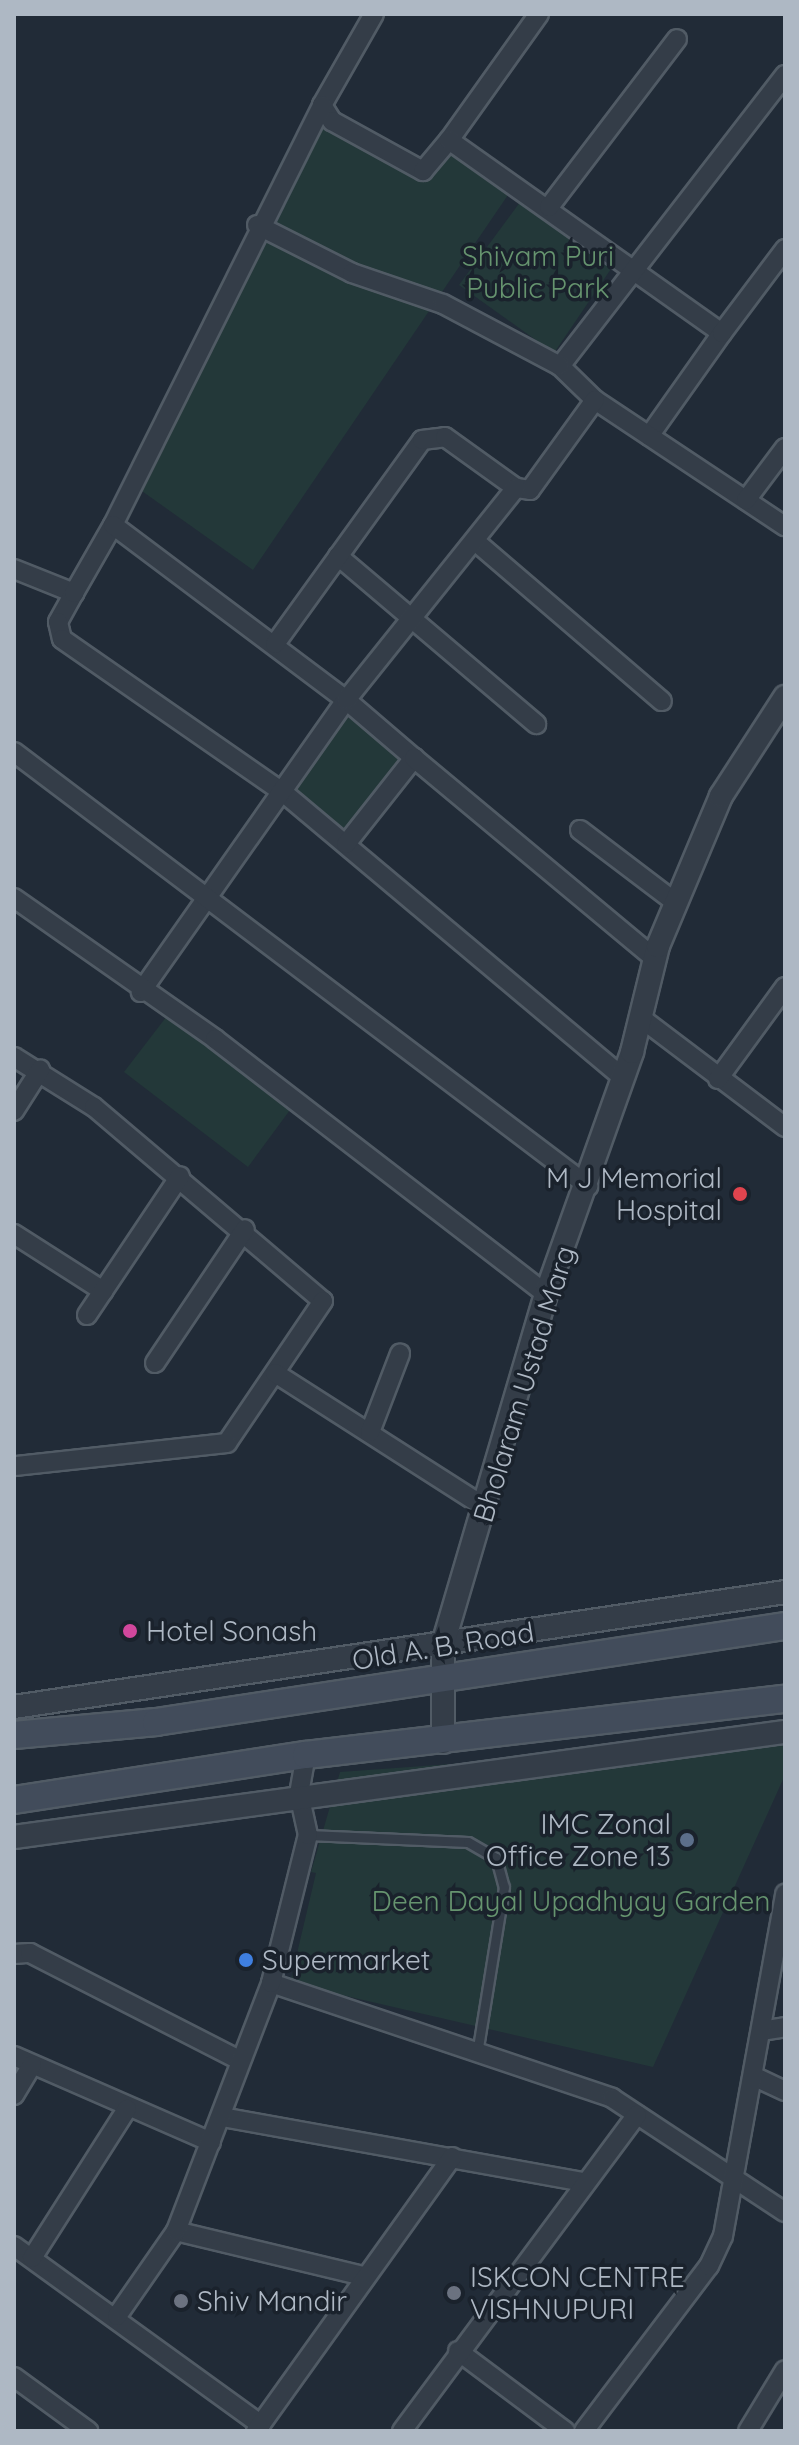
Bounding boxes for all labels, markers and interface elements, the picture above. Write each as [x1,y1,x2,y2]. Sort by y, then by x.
park label: Shivam Puri Public Park [462,239,614,305]
place label: M J Memorial Hospital [546,1161,722,1227]
marker: M J Memorial Hospital [729,1183,751,1205]
street label: Bholaram Ustad Marg [466,1242,582,1526]
place label: Hotel Sonash [146,1614,317,1648]
street label: Old A. B. Road [350,1615,536,1677]
marker: Hotel Sonash [121,1622,139,1640]
place label: IMC Zonal Office Zone 13 [486,1807,671,1873]
marker: IMC Zonal Office Zone 13 [678,1831,696,1849]
park label: Deen Dayal Upadhyay Garden [372,1884,770,1918]
place label: Supermarket [262,1943,430,1977]
marker: Supermarket [237,1951,255,1969]
place label: ISKCON CENTRE VISHNUPURI [470,2260,685,2326]
place label: Shiv Mandir [197,2284,347,2318]
marker: ISKCON CENTRE VISHNUPURI [445,2284,463,2302]
marker: Shiv Mandir [172,2292,190,2310]

